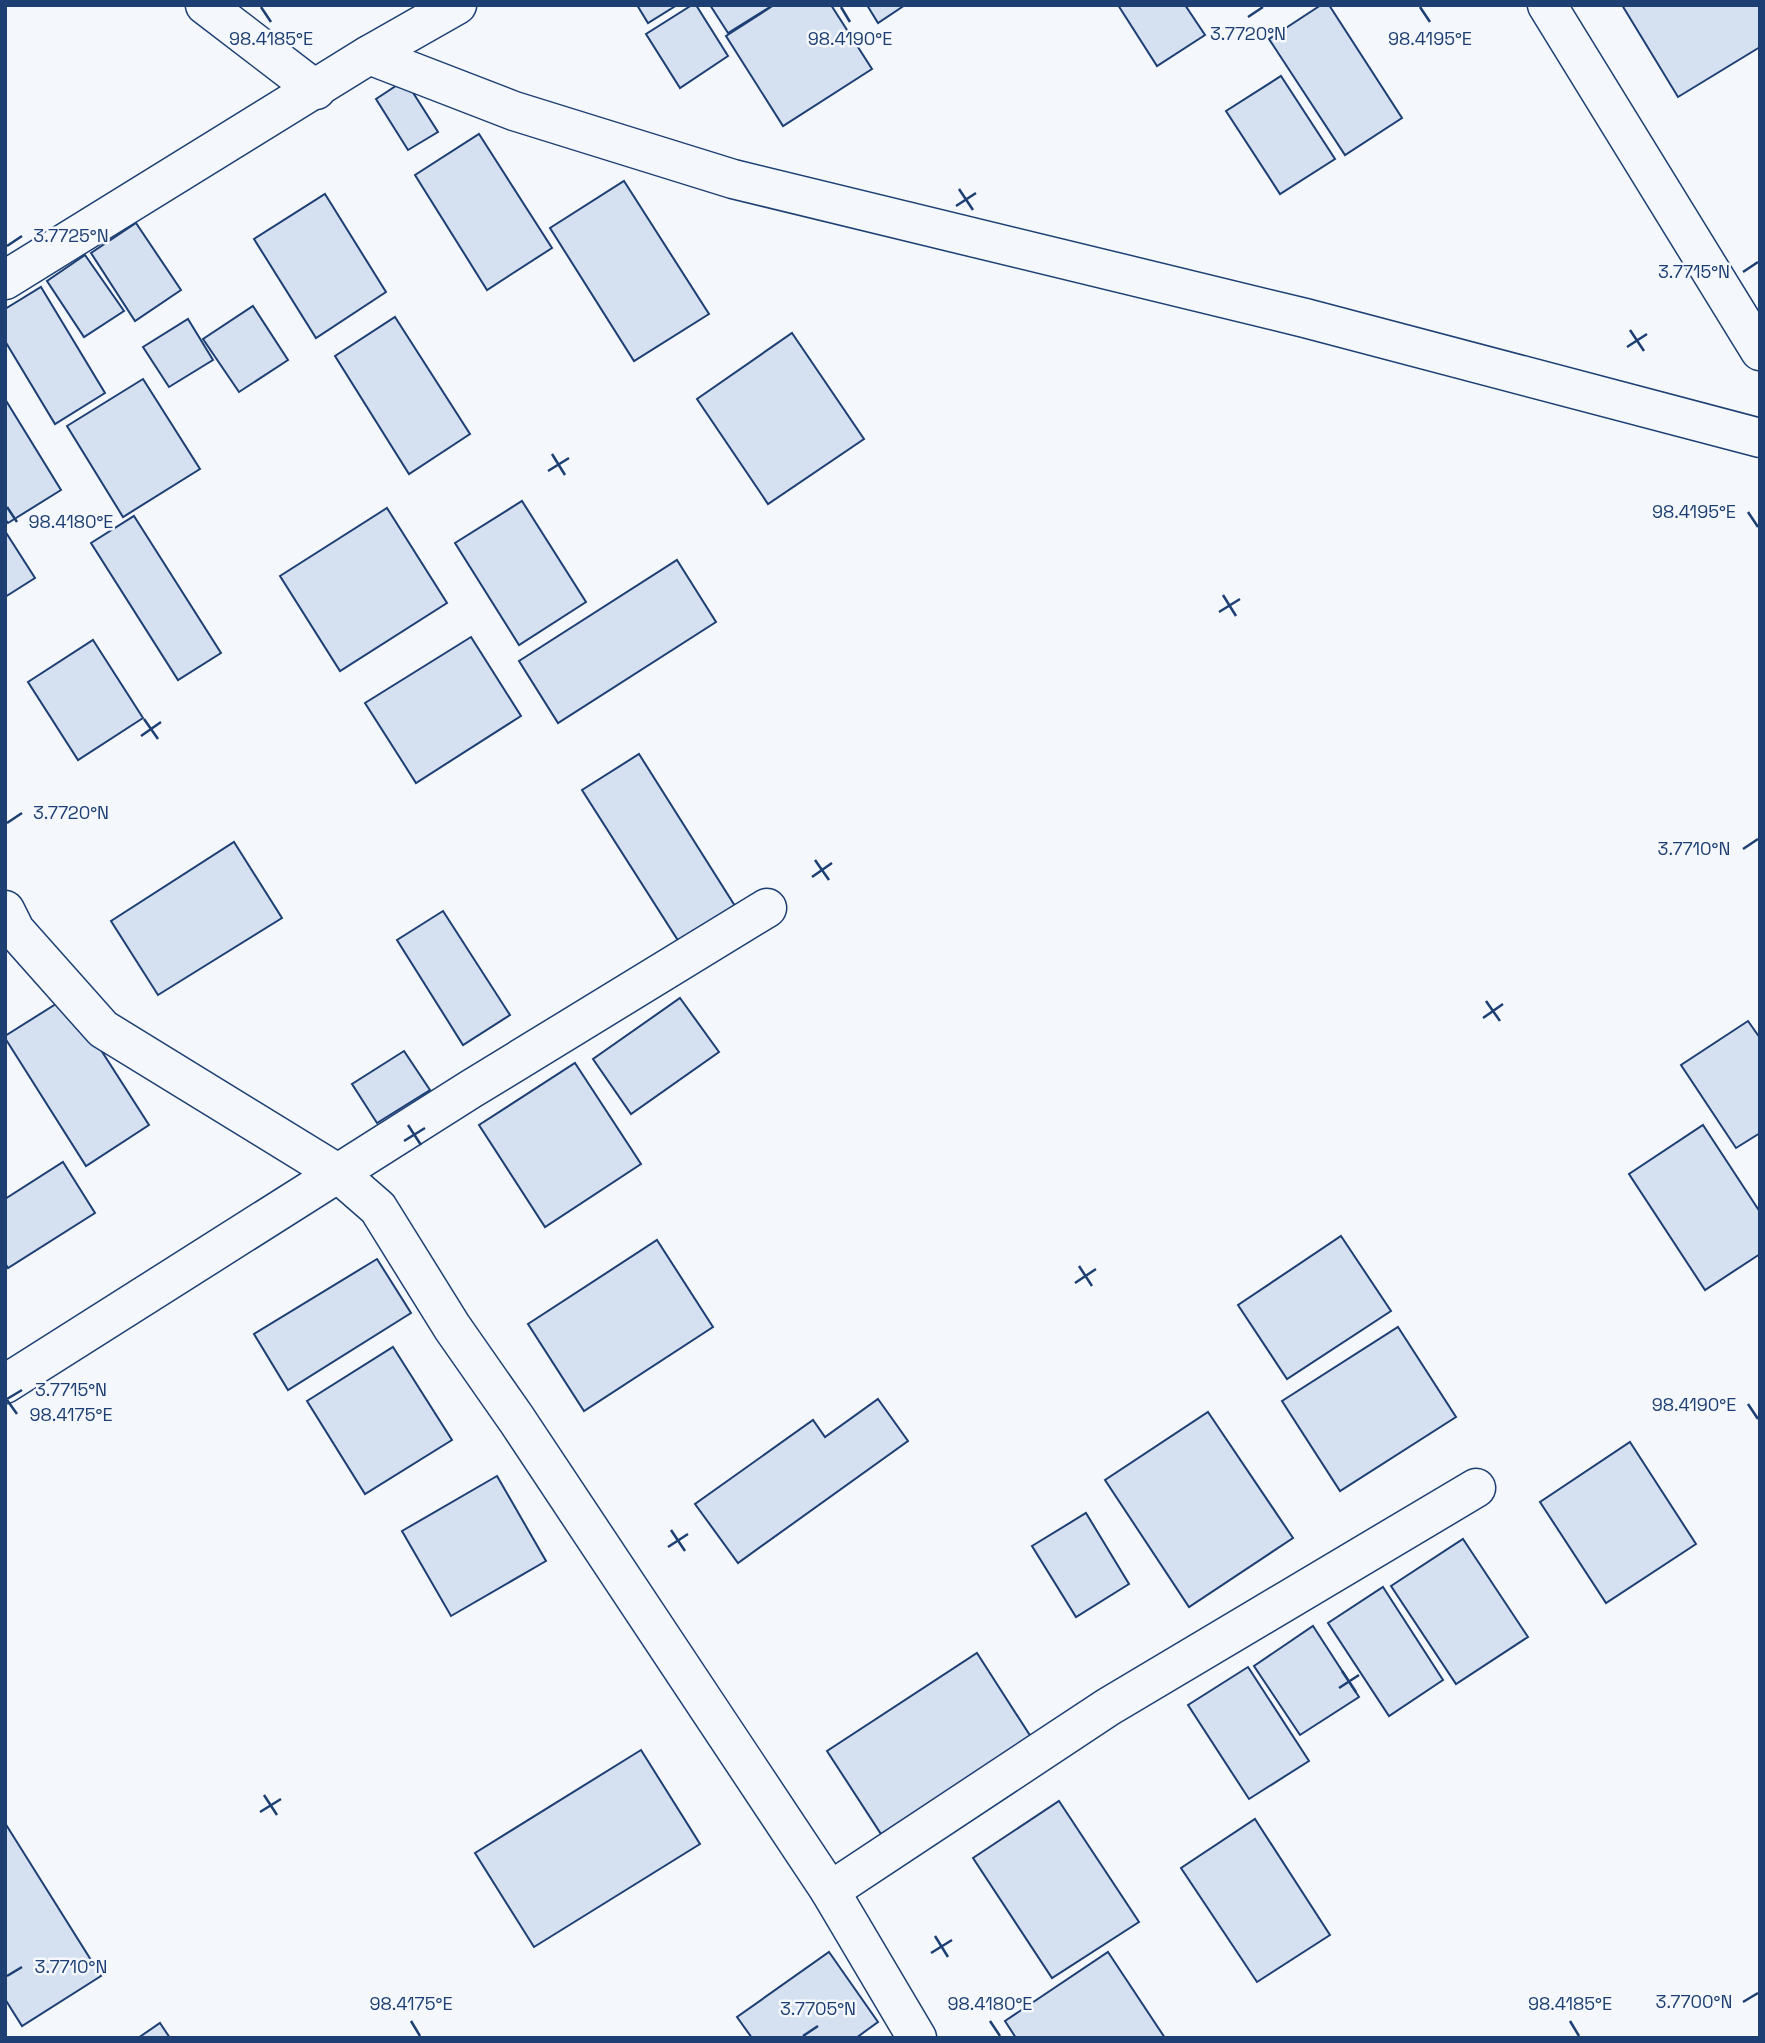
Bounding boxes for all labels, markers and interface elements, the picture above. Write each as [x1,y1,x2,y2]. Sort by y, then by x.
text: 3.7720°N [1210,22,1286,45]
text: 98.4185°E [229,27,313,50]
text: 98.4190°E [808,27,892,50]
text: 98.4195°E [1388,27,1472,50]
text: 3.7725°N [33,224,109,247]
text: 3.7715°N [1658,260,1730,283]
text: 98.4195°E [1652,500,1736,523]
text: 98.4180°E [29,510,113,533]
text: 3.7720°N [33,801,109,824]
text: 3.7710°N [1658,837,1730,860]
text: 3.7715°N [35,1378,107,1401]
text: 98.4190°E [1652,1393,1736,1416]
text: 98.4175°E [29,1403,113,1426]
text: 3.7710°N [35,1955,107,1978]
text: 3.7700°N [1656,1990,1732,2013]
text: 98.4175°E [369,1992,453,2015]
text: 98.4180°E [948,1992,1032,2015]
text: 98.4185°E [1528,1992,1612,2015]
text: 3.7705°N [780,1997,856,2020]

